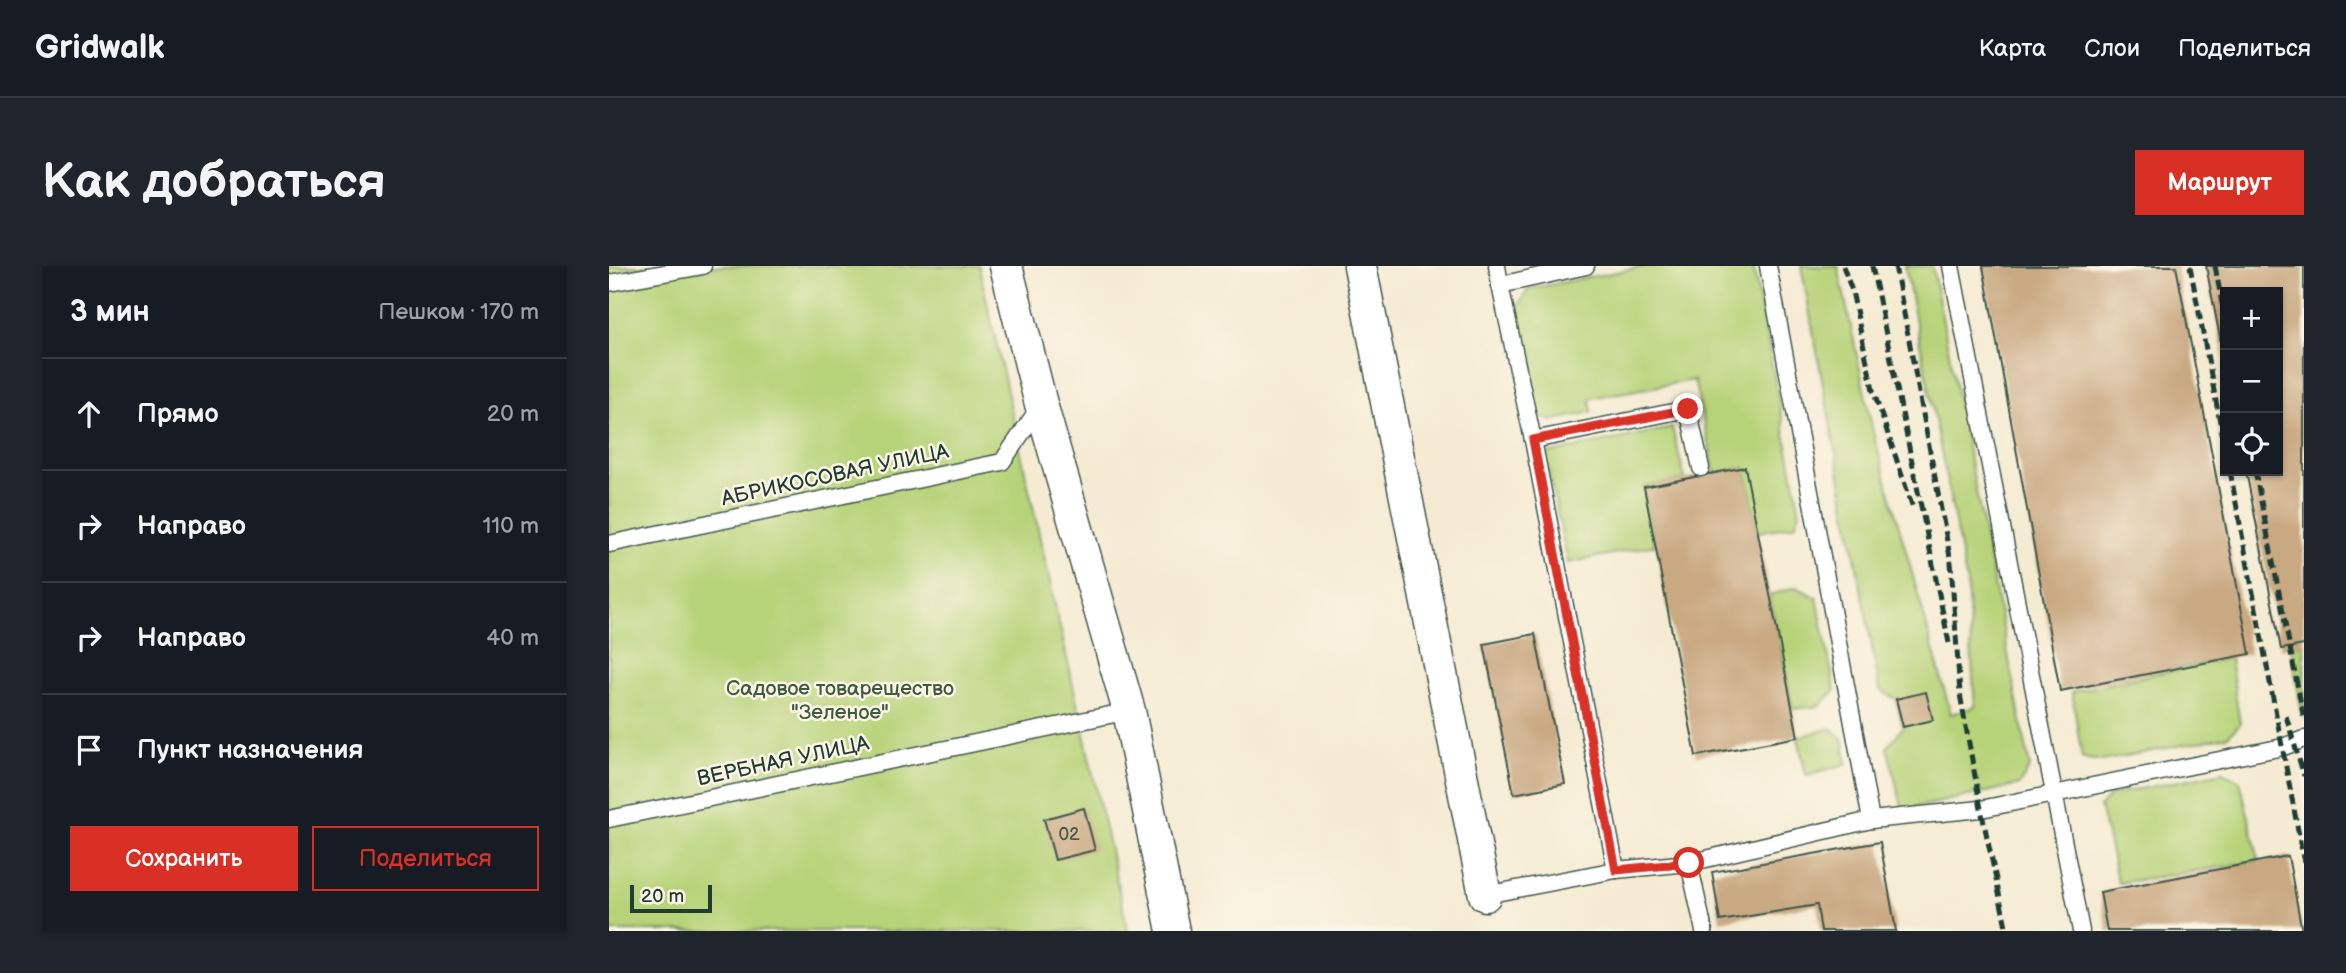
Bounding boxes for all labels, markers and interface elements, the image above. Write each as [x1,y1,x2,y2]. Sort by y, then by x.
text: Gridwalk [35,28,165,68]
text: Карта [1979,34,2046,63]
text: Слои [2084,34,2140,63]
text: Поделиться [2178,34,2311,63]
button: Маршрут [2135,150,2304,215]
text: Как добраться [42,153,386,212]
map controls [2220,287,2283,476]
button: + [2220,287,2283,350]
text: 3 мин [70,294,150,330]
text: Пешком · 170 m [378,298,539,326]
button: − [2220,350,2283,413]
route end [1672,393,1703,424]
icon: ahead [70,395,108,433]
text: Прямо [137,399,219,430]
text: 20 m [487,400,539,428]
button: locate [2220,413,2283,476]
street label: АБРИКОСОВАЯ УЛИЦА [718,439,951,512]
icon: right [70,507,108,545]
text: Направо [137,511,246,542]
text: 110 m [482,512,539,540]
icon: right [70,619,108,657]
text: Направо [137,623,246,654]
text: 40 m [486,624,539,652]
park label: Садовое товарещество "Зеленое" [726,676,954,725]
icon: arrive [70,731,108,769]
street label: ВЕРБНАЯ УЛИЦА [695,731,871,791]
text: Пункт назначения [137,735,363,766]
house number: 02 [1058,824,1080,845]
button: Сохранить [70,826,298,891]
button: Поделиться [312,826,539,891]
route start [1673,847,1704,878]
scale bar [630,882,712,914]
text: 20 m [641,885,684,908]

